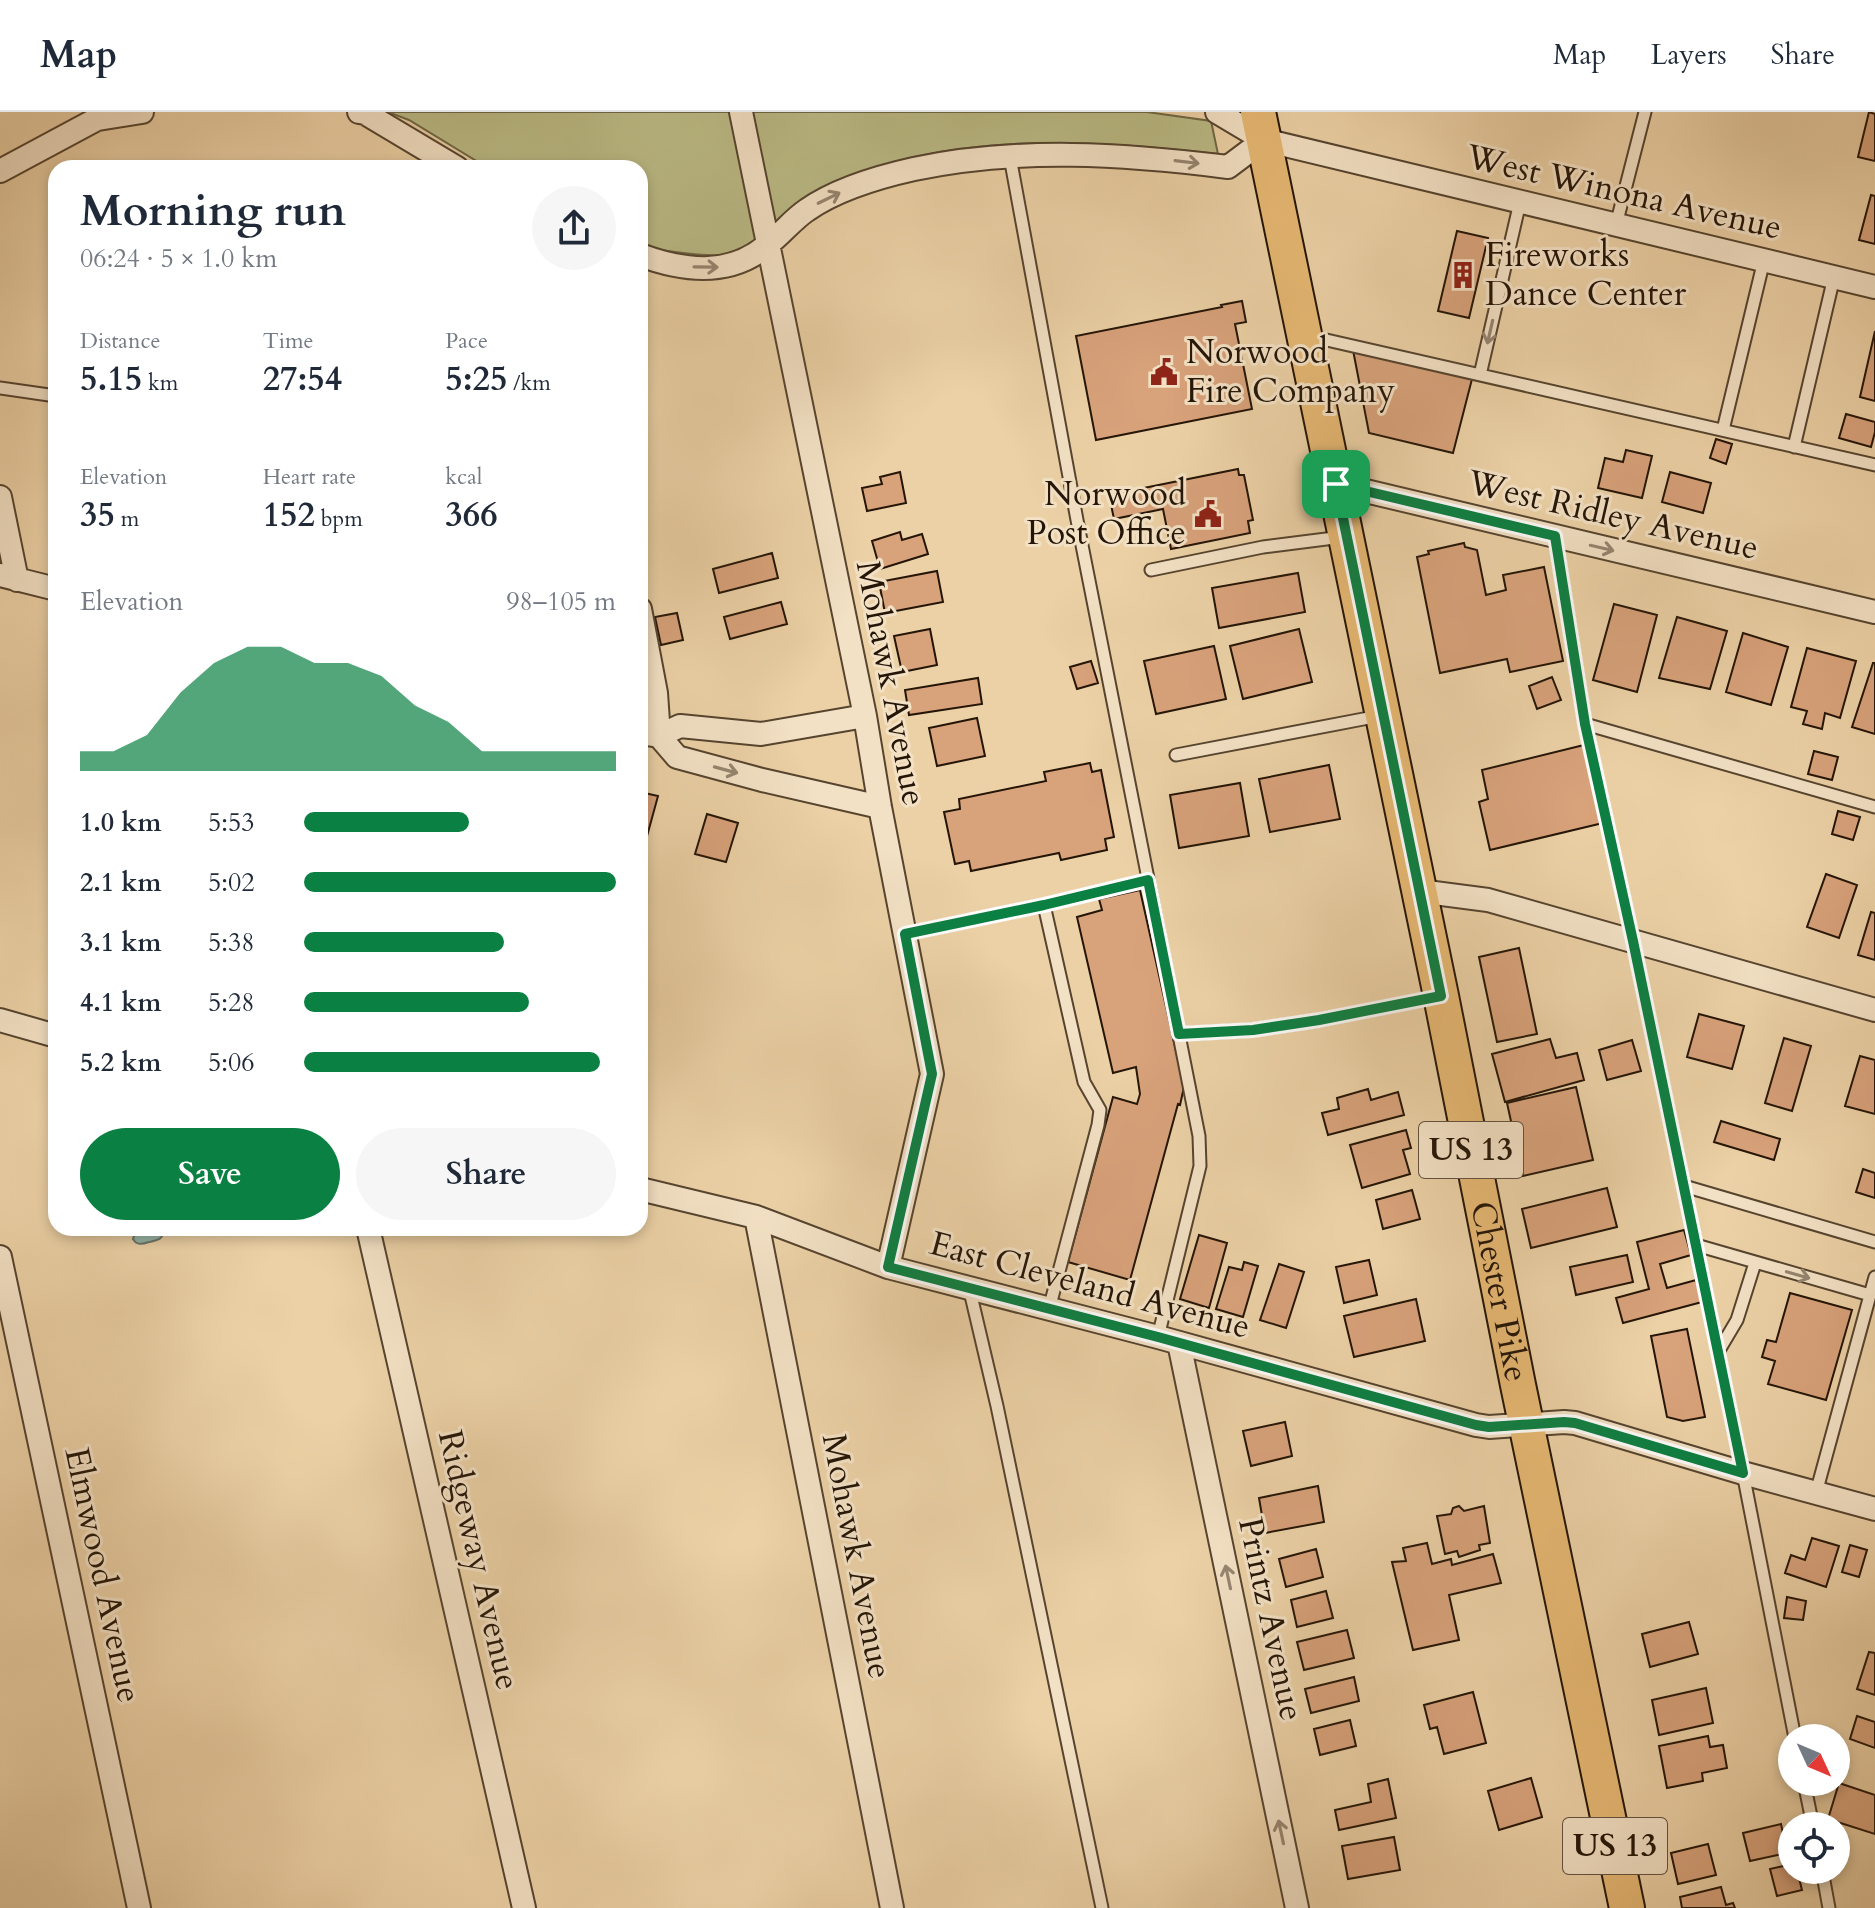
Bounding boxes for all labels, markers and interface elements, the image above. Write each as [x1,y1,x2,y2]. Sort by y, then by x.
text: Map [40,29,117,81]
text: Map [1553,36,1606,74]
text: Layers [1650,36,1727,74]
text: Share [1771,36,1835,74]
street label: West Winona Avenue [1461,133,1786,251]
one-way arrow [1173,155,1200,170]
text: Morning run [80,181,346,241]
button: share [532,186,616,270]
one-way arrow [817,190,841,205]
place label: Fireworks Dance Center [1485,232,1687,317]
text: 06:24 · 5 × 1.0 km [80,241,277,276]
one-way arrow [692,260,719,275]
building icon: Fireworks Dance Center [1448,260,1478,290]
one-way arrow [1481,319,1496,345]
text: Distance [80,326,160,356]
text: Time [263,326,314,356]
text: Pace [445,326,488,356]
place label: Norwood Fire Company [1186,329,1395,414]
text: 5.15 [80,356,142,402]
text: 27:54 [263,356,342,402]
text: 5:25 [445,356,507,402]
public building icon: Norwood Fire Company [1149,357,1179,387]
text: km [142,368,178,398]
text: /km [507,368,551,398]
pin [1302,450,1370,518]
street label: West Ridley Avenue [1462,459,1763,571]
text: Elevation [80,462,167,492]
text: Heart rate [263,462,356,492]
text: kcal [445,462,482,492]
icon: arrive [1314,462,1358,506]
place label: Norwood Post Office [1027,471,1186,556]
text: 35 [80,492,115,538]
text: 152 [263,492,315,538]
text: 366 [445,492,498,538]
public building icon: Norwood Post Office [1193,499,1223,529]
text: m [115,504,139,534]
text: bpm [315,504,363,534]
one-way arrow [1589,541,1615,556]
street label: Mohawk Avenue [845,557,937,809]
text: Elevation [80,584,183,619]
text: 98–105 m [506,584,616,619]
one-way arrow [712,763,738,778]
text: 1.0 km [80,805,161,840]
text: 5:53 [208,805,255,840]
text: 2.1 km [80,865,161,900]
text: 5:02 [208,865,255,900]
text: 3.1 km [80,925,161,960]
text: 5:38 [208,925,255,960]
text: 4.1 km [80,985,161,1020]
text: 5:28 [208,985,255,1020]
text: 5.2 km [80,1045,161,1080]
text: 5:06 [208,1045,255,1080]
road number: US 13 [1419,1122,1523,1178]
button: Save [80,1128,340,1220]
button: Share [356,1128,616,1220]
street label: Chester Pike [1459,1198,1540,1386]
street label: East Cleveland Avenue [925,1220,1255,1350]
one-way arrow [1784,1268,1810,1283]
street label: Ridgeway Avenue [427,1426,531,1694]
street label: Mohawk Avenue [811,1430,903,1682]
street label: Elmwood Avenue [53,1443,153,1707]
street label: Printz Avenue [1227,1513,1315,1725]
one-way arrow [1220,1565,1235,1590]
north arrow [1778,1724,1850,1796]
map controls [1778,1724,1850,1884]
button: locate [1778,1812,1850,1884]
road number: US 13 [1563,1818,1667,1874]
one-way arrow [1272,1819,1287,1845]

